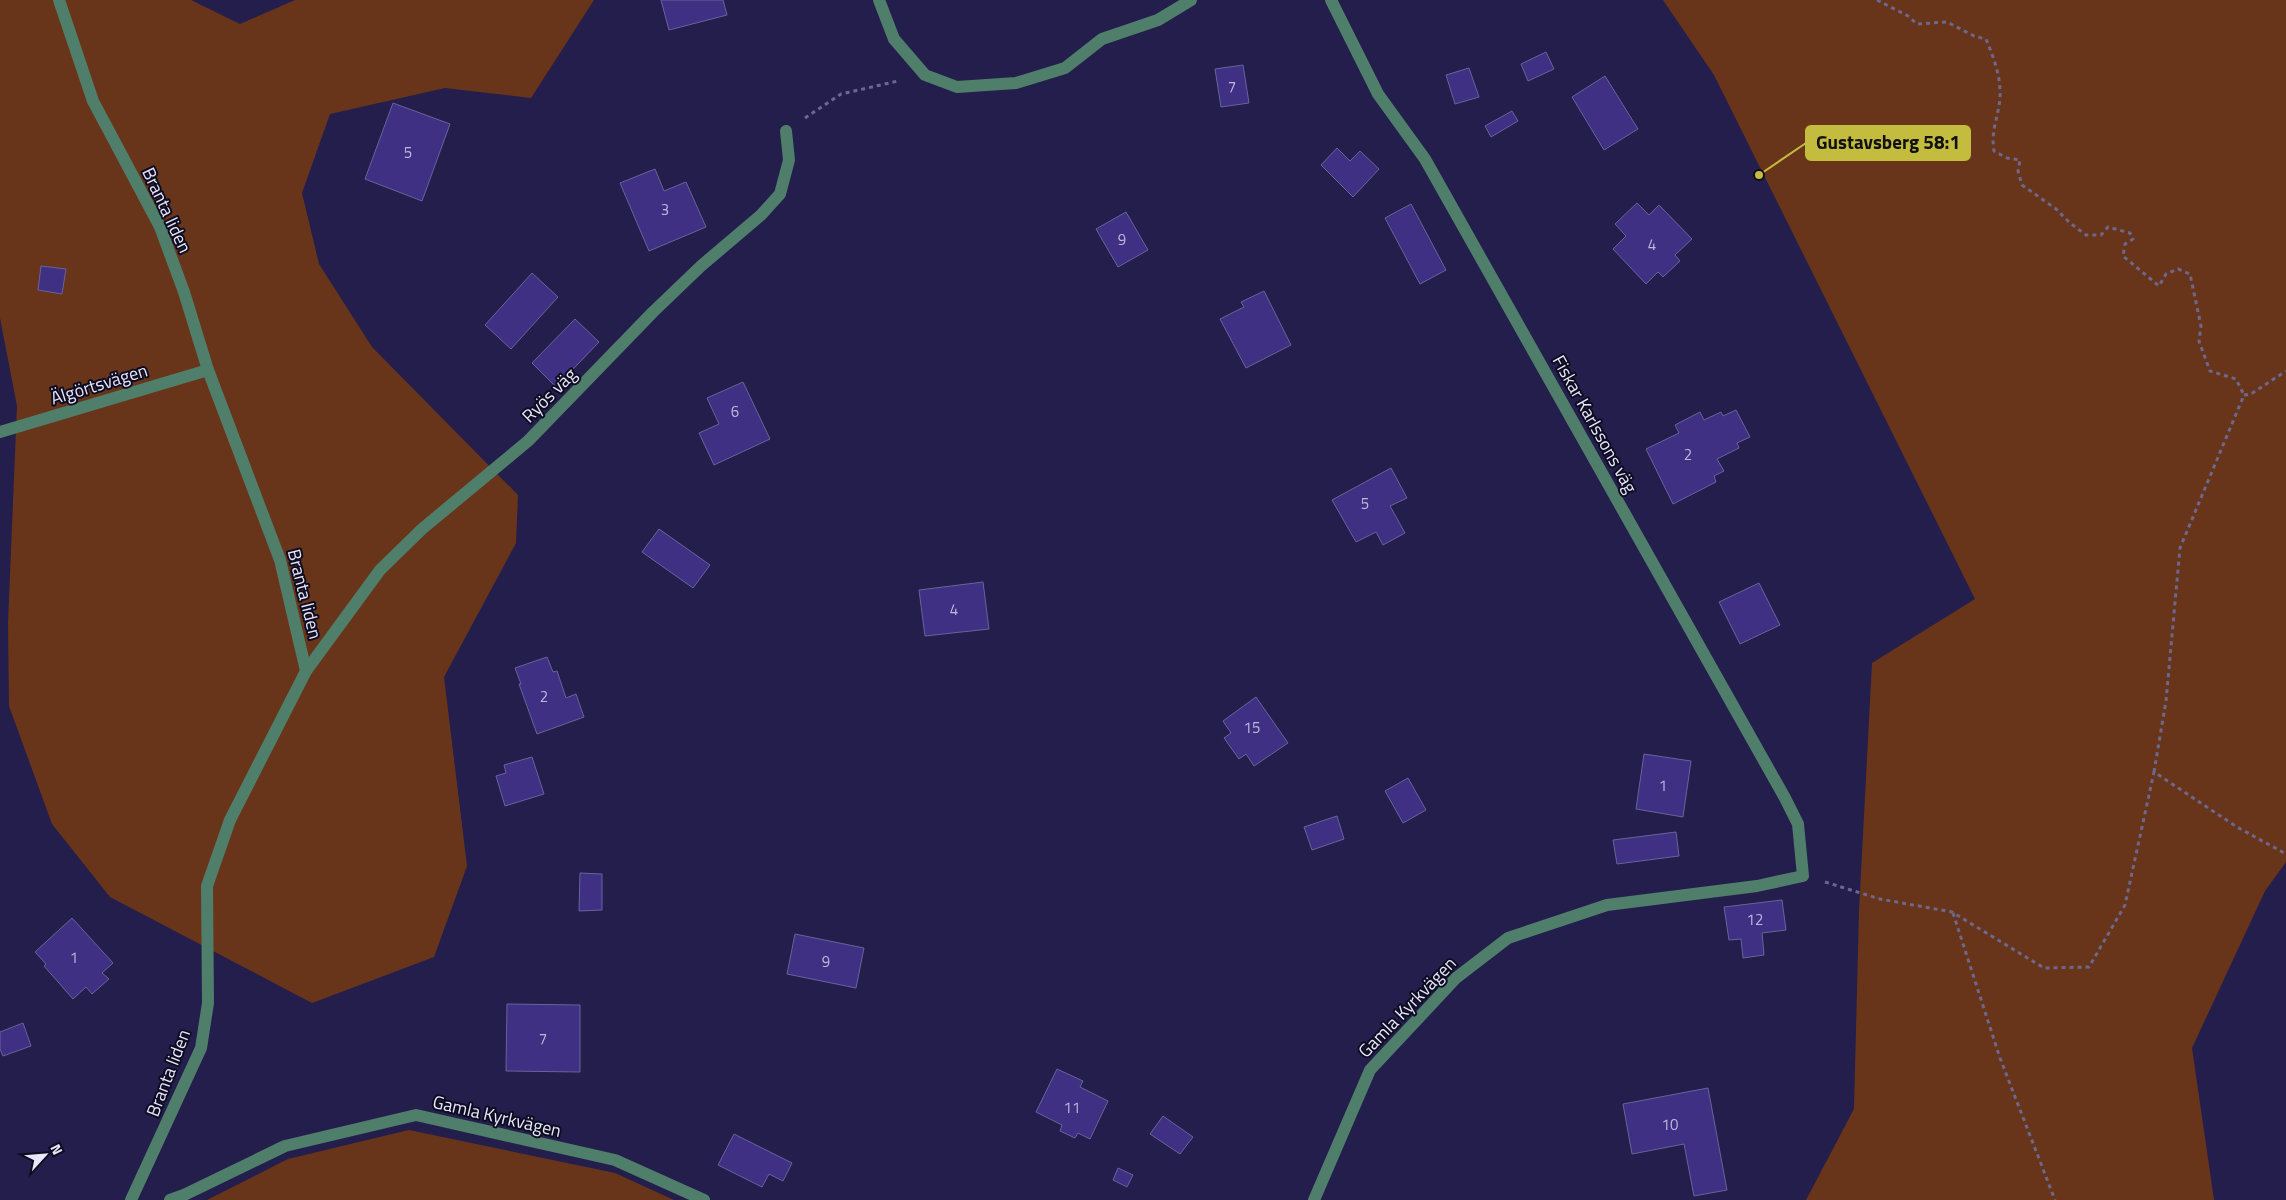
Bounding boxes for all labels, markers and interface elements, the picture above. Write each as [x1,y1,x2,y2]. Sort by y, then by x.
house number: 7 [1228,75,1236,98]
callout: Gustavsberg 58:1 [1806,126,1970,160]
text: Gustavsberg 58:1 [1816,127,1960,156]
house number: 5 [404,141,412,164]
street label: Branta liden [135,163,199,257]
house number: 3 [661,198,669,221]
house number: 9 [1118,228,1126,251]
house number: 4 [1648,233,1656,256]
street label: Fiskar Karlssons väg [1546,350,1644,498]
street label: Älgörtsvägen [47,356,151,412]
street label: Ryös väg [515,361,583,429]
house number: 6 [731,400,739,423]
house number: 2 [1684,443,1692,466]
house number: 5 [1361,492,1369,515]
street label: Branta liden [281,546,329,642]
house number: 4 [950,598,958,621]
house number: 2 [540,685,548,708]
house number: 15 [1244,716,1260,739]
house number: 1 [1659,774,1667,797]
house number: 12 [1747,908,1763,931]
house number: 1 [70,946,78,969]
house number: 9 [822,950,830,973]
street label: Gamla Kyrkvägen [1352,950,1462,1064]
street label: Branta liden [139,1025,197,1121]
house number: 7 [539,1027,547,1050]
street label: Gamla Kyrkvägen [430,1088,564,1144]
house number: 11 [1064,1096,1080,1119]
house number: 10 [1662,1113,1678,1136]
north arrow [20,1130,70,1180]
text: N [46,1140,69,1158]

